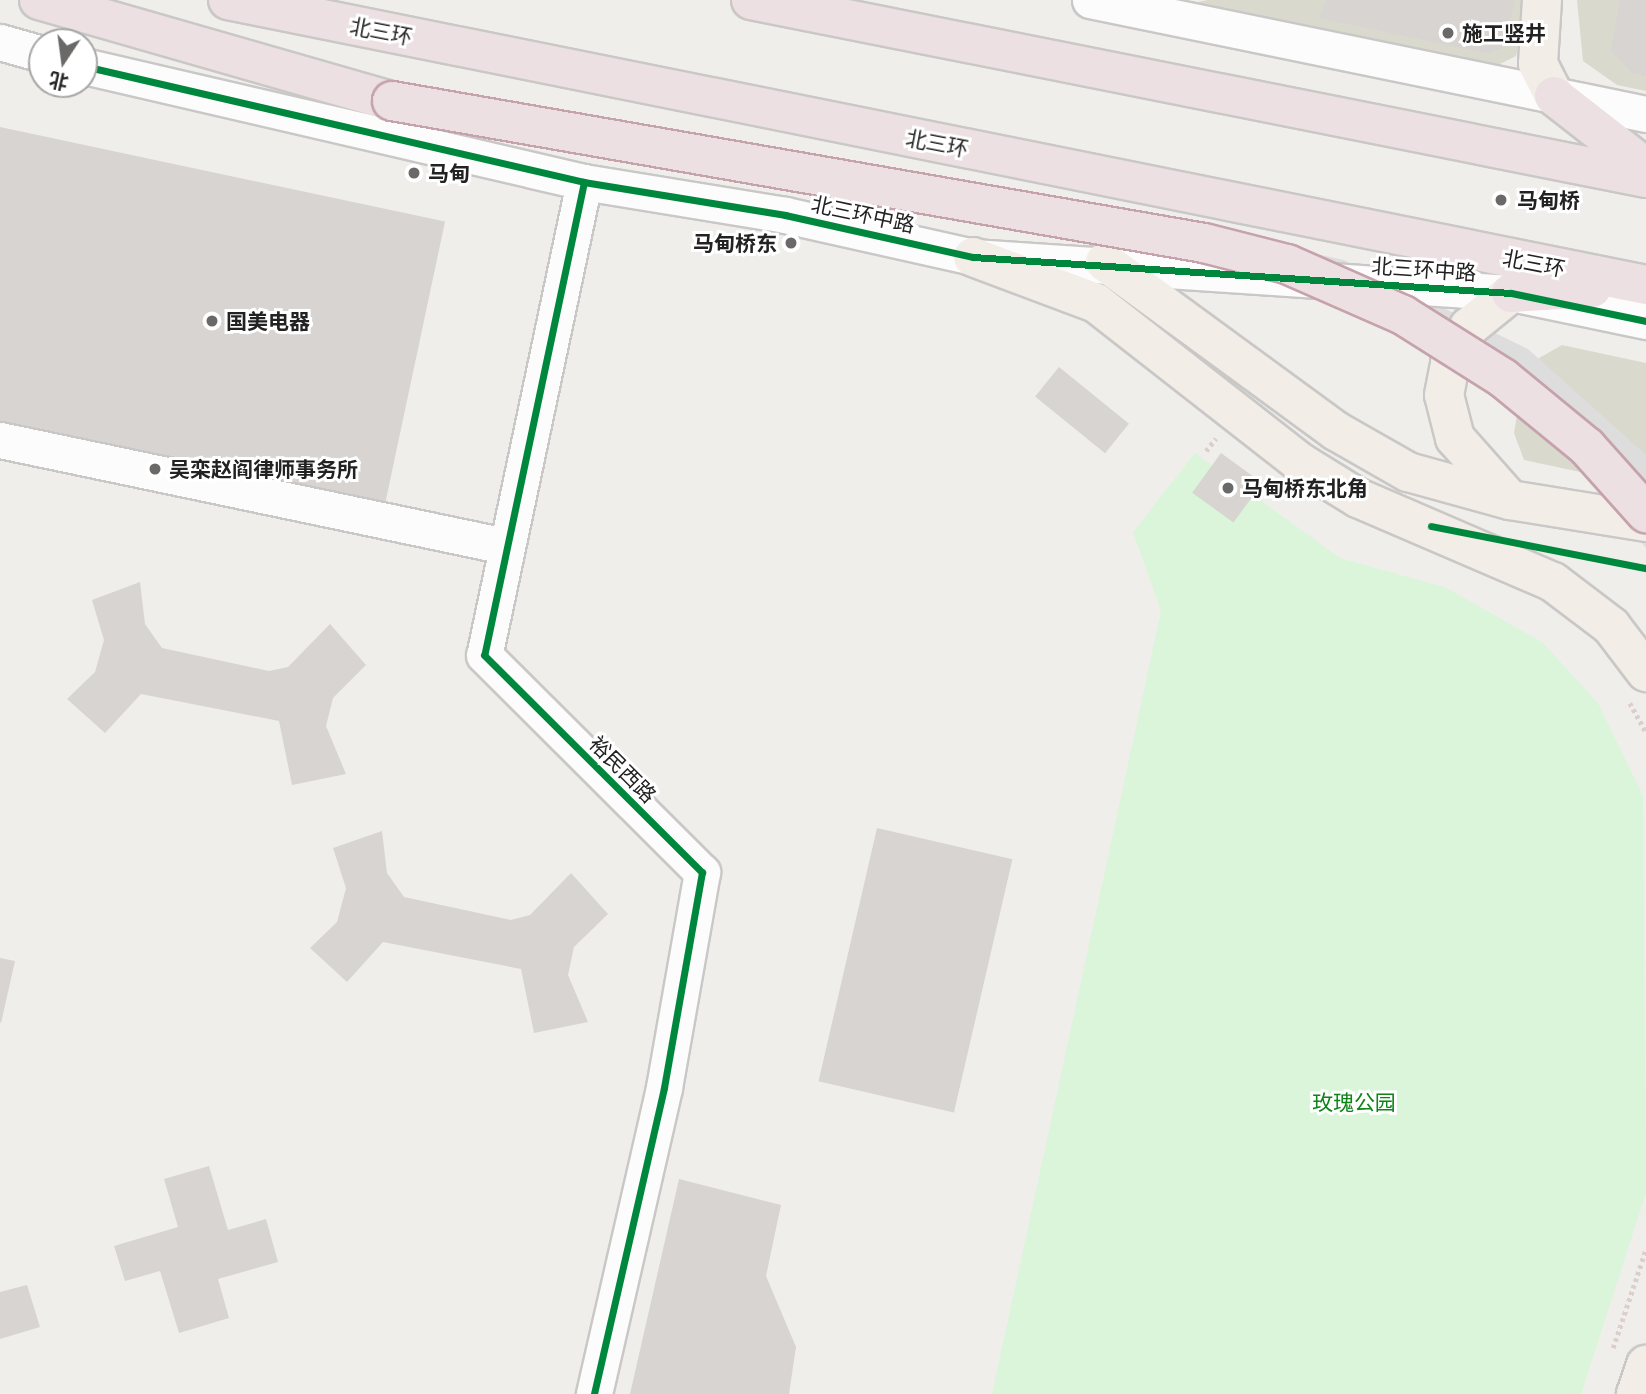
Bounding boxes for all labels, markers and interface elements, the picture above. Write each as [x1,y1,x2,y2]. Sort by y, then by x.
street label: 北三环 [348,13,414,49]
place label: 施工竖井 [1462,20,1546,46]
marker: 施工竖井 [1440,25,1456,41]
north arrow [28,28,98,98]
text: 北 [47,69,70,94]
street label: 北三环 [904,125,970,161]
place label: 马甸 [428,160,470,186]
marker: 马甸 [406,165,422,181]
place label: 马甸桥 [1517,187,1580,213]
marker: 马甸桥 [1491,190,1511,210]
street label: 北三环中路 [809,191,917,237]
place label: 马甸桥东 [693,230,777,256]
marker: 马甸桥东 [783,235,799,251]
street label: 北三环 [1501,245,1567,281]
street label: 北三环中路 [1371,253,1477,285]
place label: 国美电器 [226,308,310,334]
marker: 国美电器 [204,313,220,329]
place label: 吴栾赵阎律师事务所 [169,456,358,482]
marker: 吴栾赵阎律师事务所 [147,461,163,477]
place label: 马甸桥东北角 [1242,475,1368,501]
marker: 马甸桥东北角 [1220,480,1236,496]
street label: 裕民西路 [584,730,662,808]
park label: 玫瑰公园 [1312,1089,1396,1115]

